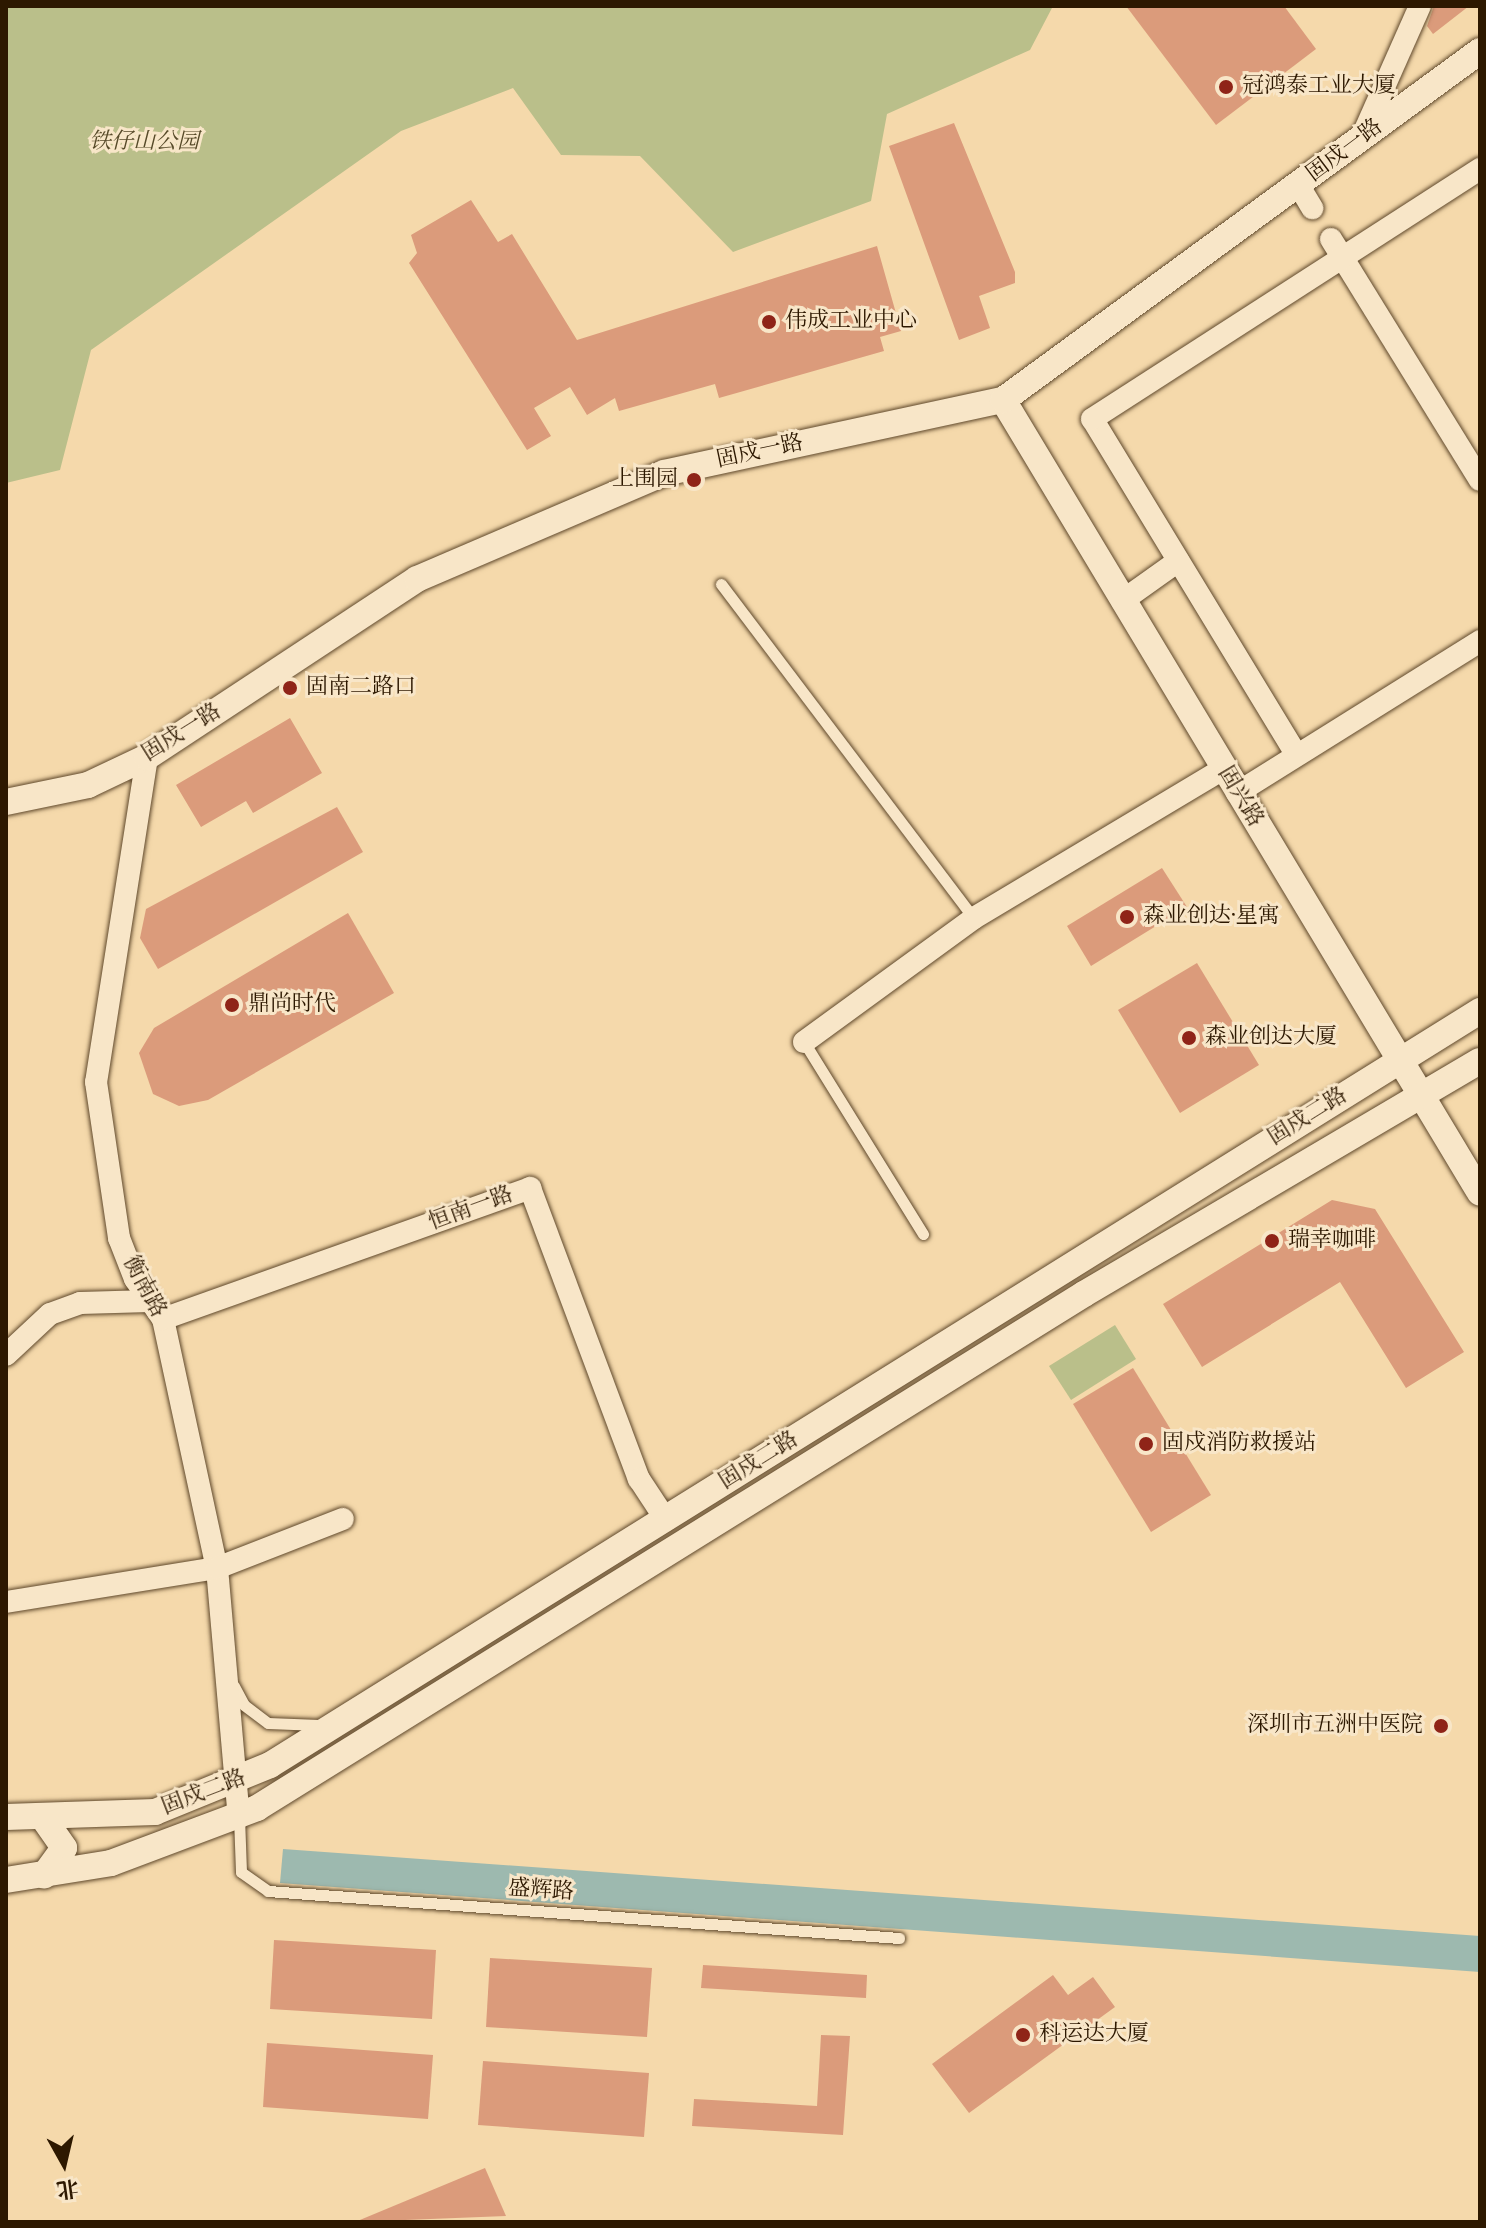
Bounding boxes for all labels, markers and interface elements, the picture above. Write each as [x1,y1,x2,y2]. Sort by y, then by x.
place label: 冠鸿泰工业大厦 [1242,74,1396,100]
marker: 冠鸿泰工业大厦 [1217,78,1235,96]
street label: 固戍一路 [1302,114,1388,188]
park label: 铁仔山公园 [89,130,199,156]
place label: 伟成工业中心 [785,309,917,335]
marker: 伟成工业中心 [760,313,778,331]
street label: 固戍一路 [714,430,806,474]
place label: 上围园 [612,467,678,493]
marker: 上围园 [685,471,703,489]
place label: 固南二路口 [306,675,416,701]
marker: 固南二路口 [281,679,299,697]
street label: 固戍一路 [138,698,226,768]
street label: 固兴路 [1212,762,1268,832]
place label: 森业创达·星寓 [1143,904,1280,930]
marker: 森业创达·星寓 [1118,908,1136,926]
place label: 鼎尚时代 [248,992,336,1018]
marker: 鼎尚时代 [223,996,241,1014]
place label: 森业创达大厦 [1205,1025,1337,1051]
marker: 森业创达大厦 [1180,1029,1198,1047]
street label: 固戍二路 [1264,1082,1352,1152]
street label: 恒南一路 [425,1182,517,1236]
place label: 瑞幸咖啡 [1288,1228,1376,1254]
marker: 瑞幸咖啡 [1263,1232,1281,1250]
street label: 衡南路 [117,1252,171,1322]
street label: 固戍二路 [715,1426,803,1496]
place label: 固戍消防救援站 [1162,1431,1316,1457]
marker: 固戍消防救援站 [1137,1435,1155,1453]
place label: 深圳市五洲中医院 [1247,1713,1423,1739]
marker: 深圳市五洲中医院 [1430,1715,1452,1737]
street label: 固戍二路 [158,1765,250,1821]
street label: 盛辉路 [507,1876,575,1906]
place label: 科运达大厦 [1039,2022,1149,2048]
marker: 科运达大厦 [1014,2026,1032,2044]
north arrow [24,2124,104,2204]
text: 北 [54,2172,80,2203]

